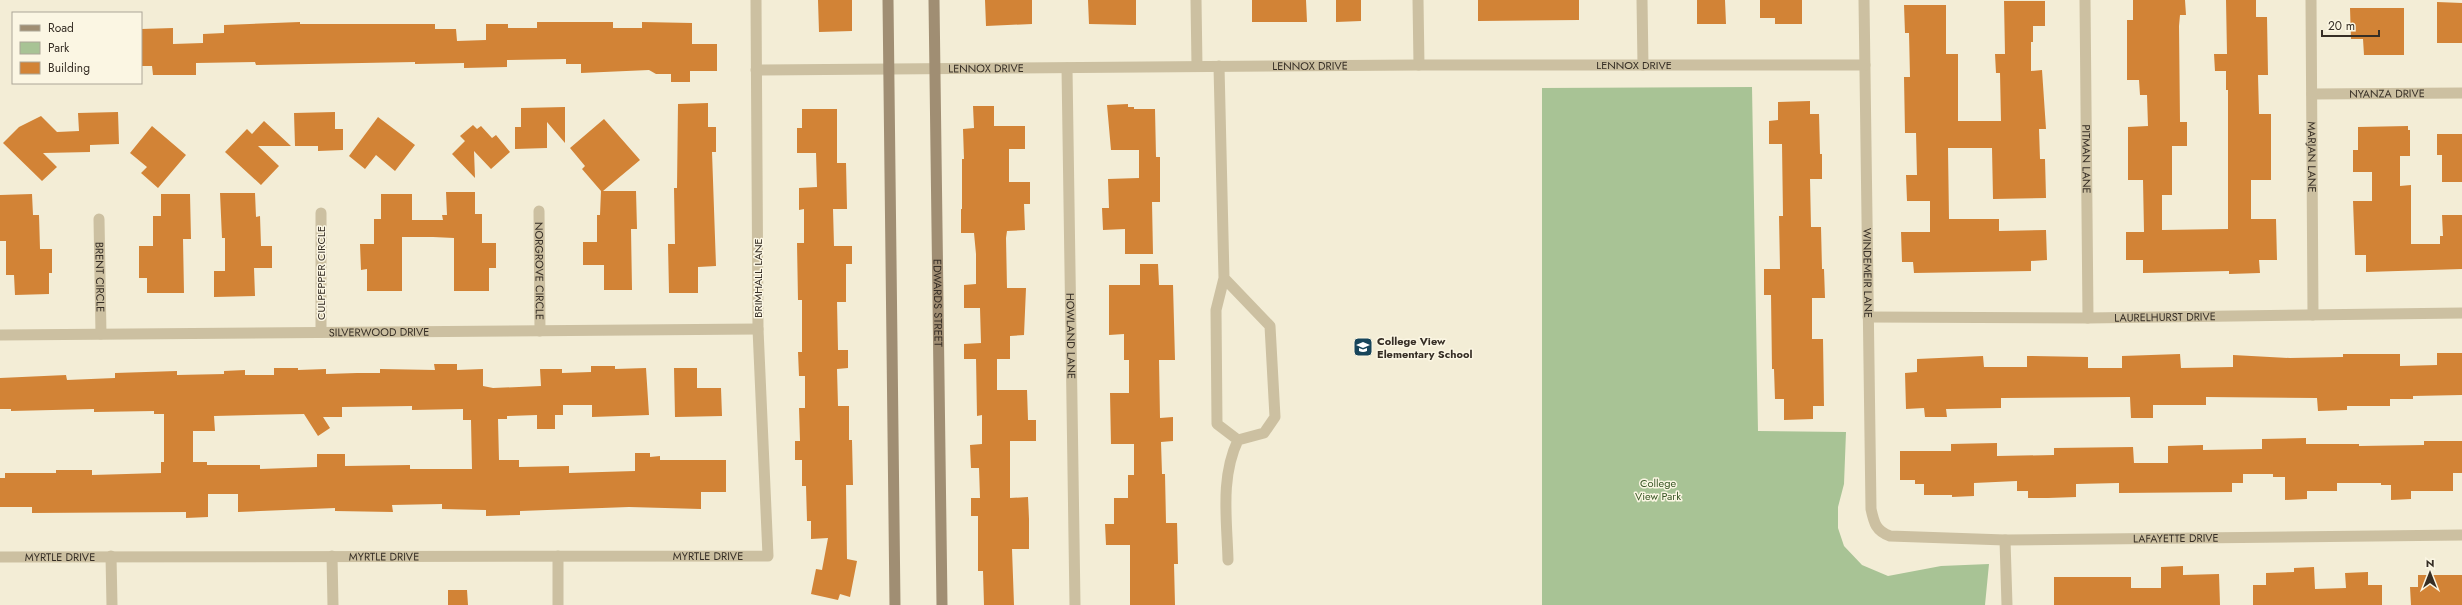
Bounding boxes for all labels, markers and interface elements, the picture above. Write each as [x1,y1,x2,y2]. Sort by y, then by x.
legend [12,12,142,84]
scale bar [2322,12,2379,38]
text: 20 m [2328,17,2355,35]
text: Road [48,19,74,37]
text: Park [48,39,70,57]
street label: LENNOX DRIVE [1596,57,1672,73]
street label: LENNOX DRIVE [1272,58,1348,74]
text: Building [48,59,90,77]
street label: LENNOX DRIVE [948,60,1024,77]
street label: NYANZA DRIVE [2349,85,2425,102]
street label: MARJAN LANE [2304,121,2320,193]
street label: PITMAN LANE [2078,124,2095,194]
street label: NORGROVE CIRCLE [531,222,548,320]
street label: CULPEPPER CIRCLE [313,226,329,320]
street label: WINDEMEIR LANE [1859,228,1876,318]
street label: BRIMHALL LANE [750,238,766,318]
street label: BRENT CIRCLE [91,242,109,312]
street label: EDWARDS STREET [929,259,947,347]
street label: HOWLAND LANE [1062,293,1080,379]
street label: LAURELHURST DRIVE [2114,308,2216,326]
street label: SILVERWOOD DRIVE [329,324,429,340]
place label: College View Elementary School [1377,333,1472,362]
school or university icon: College View Elementary School [1352,336,1374,358]
park label: College View Park [1635,475,1681,504]
street label: LAFAYETTE DRIVE [2133,530,2219,547]
street label: MYRTLE DRIVE [349,548,419,565]
street label: MYRTLE DRIVE [673,548,743,564]
street label: MYRTLE DRIVE [25,549,95,565]
north arrow [2410,553,2450,593]
text: N [2426,555,2434,571]

